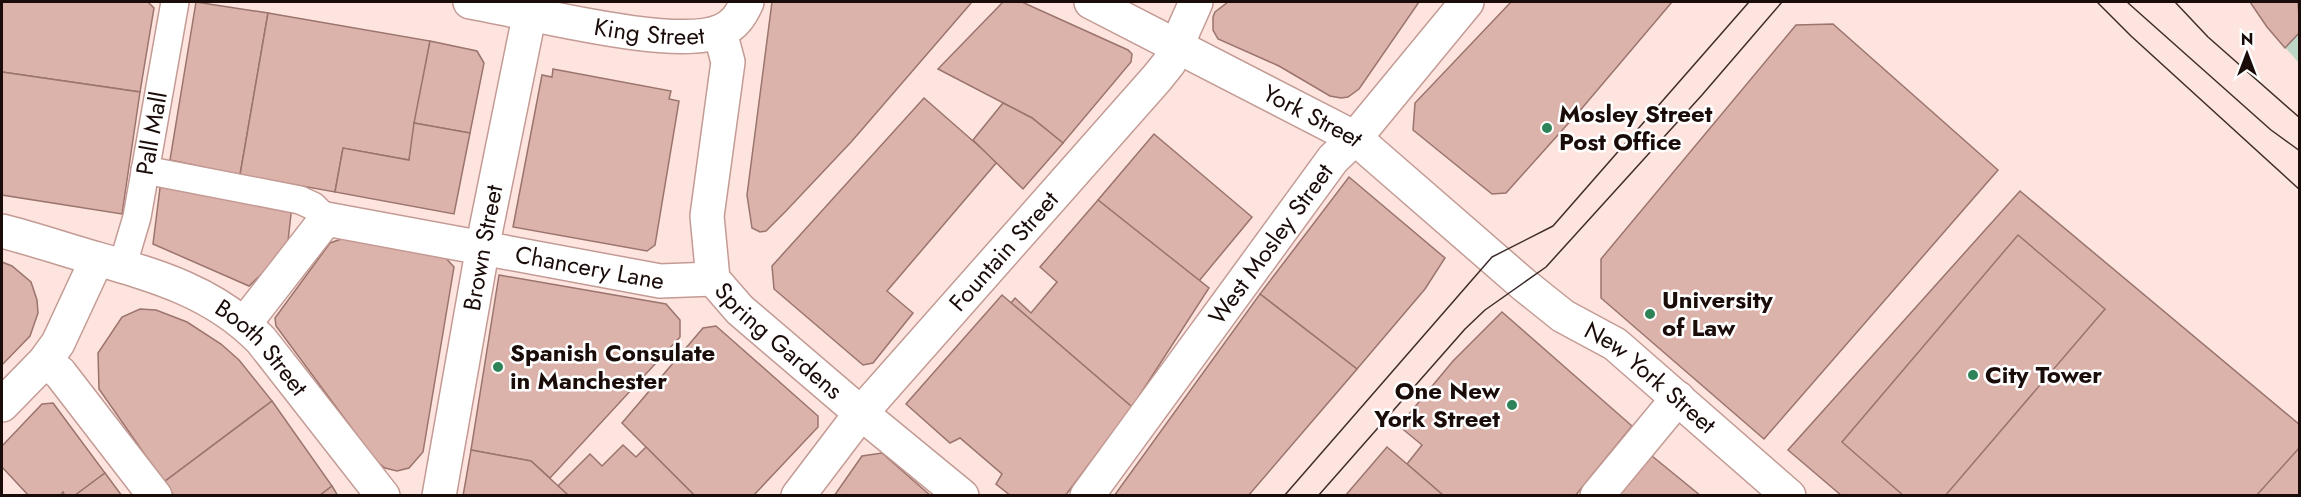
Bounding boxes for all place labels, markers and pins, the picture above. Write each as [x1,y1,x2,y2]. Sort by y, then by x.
place label: Mosley Street Post Office [1559,96,1713,159]
marker: Mosley Street Post Office [1540,121,1554,135]
place label: University of Law [1662,282,1773,345]
marker: University of Law [1643,307,1657,321]
place label: Spanish Consulate in Manchester [510,335,715,398]
place label: City Tower [1985,357,2102,392]
marker: Spanish Consulate in Manchester [491,360,505,374]
marker: City Tower [1966,368,1980,382]
place label: One New York Street [1373,373,1501,436]
marker: One New York Street [1505,398,1519,412]

